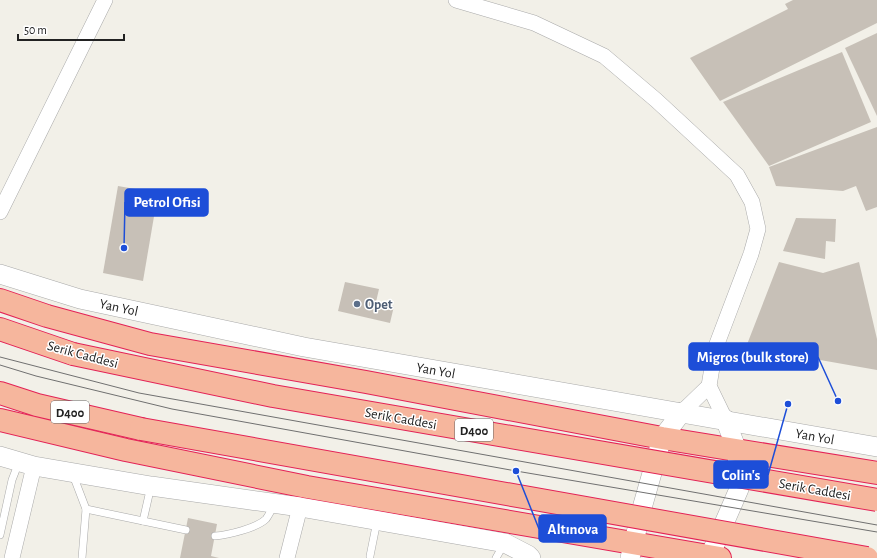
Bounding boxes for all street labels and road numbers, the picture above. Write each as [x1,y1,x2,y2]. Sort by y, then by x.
street label: Yan Yol [98,297,139,319]
street label: Serik Caddesi [46,339,120,371]
street label: Yan Yol [415,361,456,381]
road number: D400 [51,401,89,423]
street label: Serik Caddesi [364,406,438,432]
road number: D400 [455,419,493,441]
street label: Yan Yol [794,427,835,447]
street label: Serik Caddesi [778,477,852,503]

